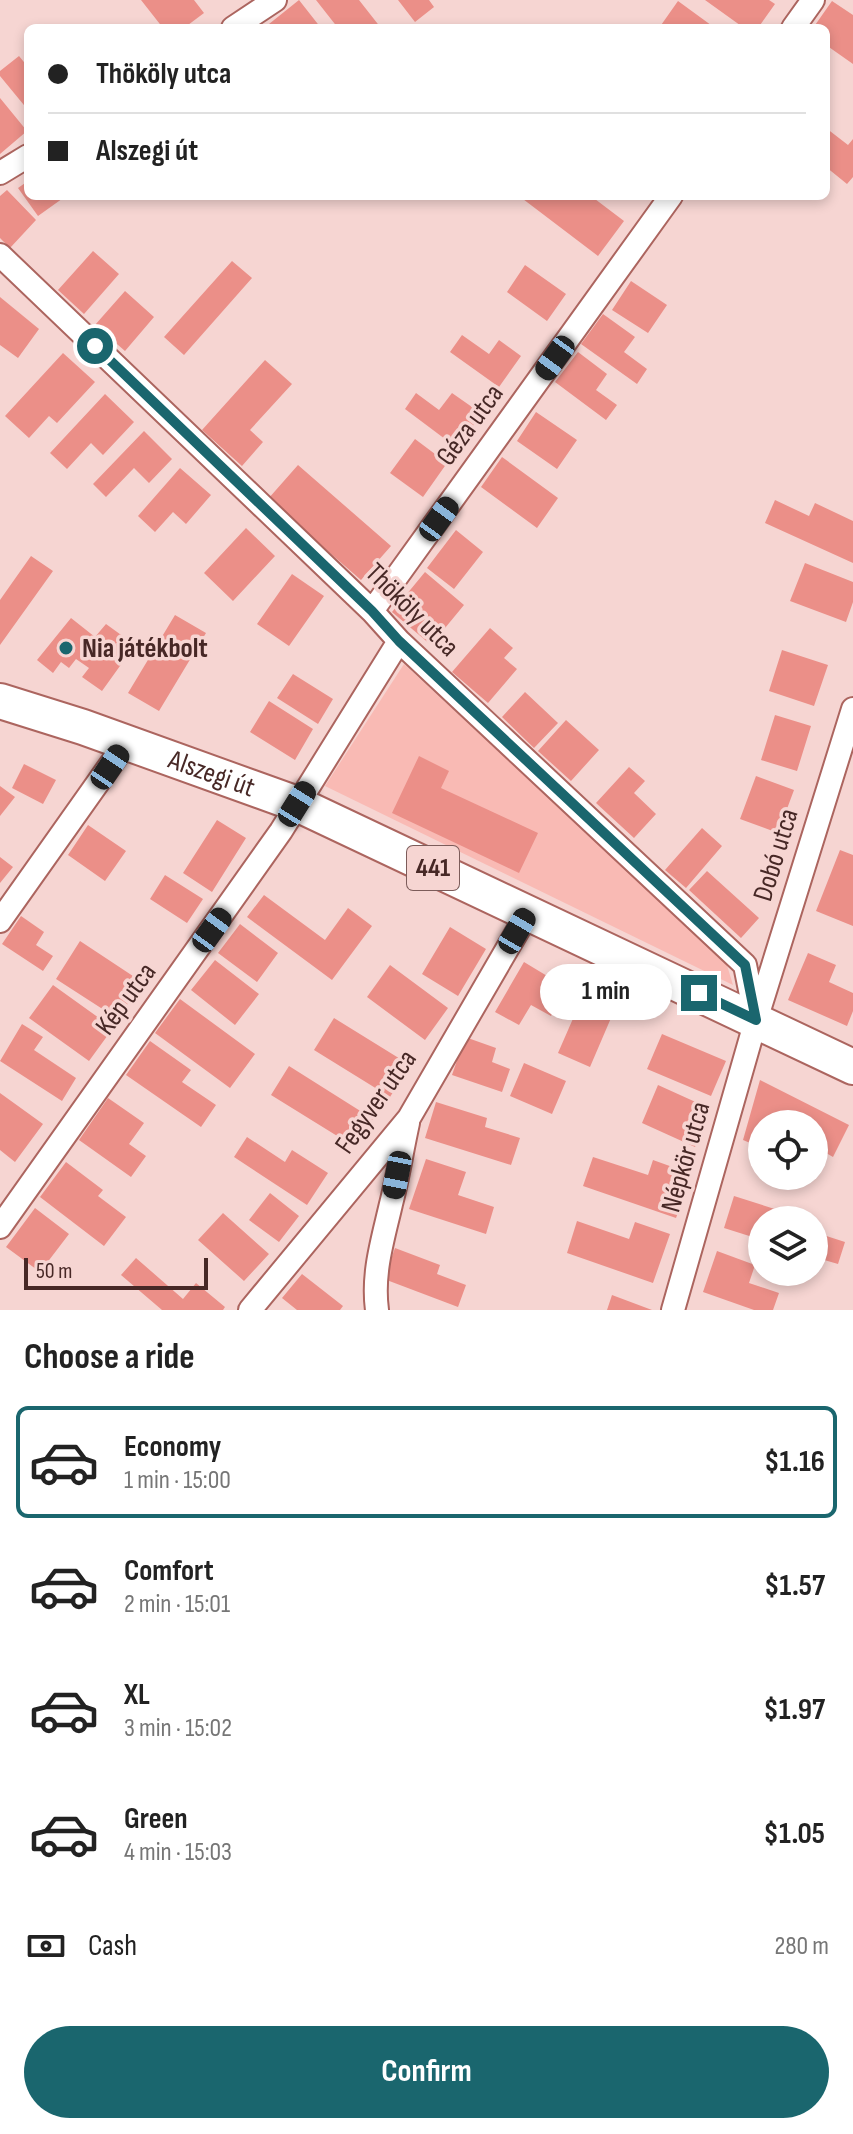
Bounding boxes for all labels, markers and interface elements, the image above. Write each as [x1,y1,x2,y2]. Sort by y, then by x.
text: Thököly utca [96,56,231,92]
text: Alszegi út [96,133,198,169]
route start [77,328,113,364]
car [531,332,579,384]
street label: Géza utca [430,378,510,472]
car [415,493,463,545]
street label: Thököly utca [358,556,466,664]
place label: Nia játékbolt [82,632,208,665]
marker: Nia játékbolt [57,639,75,657]
car [87,740,133,794]
street label: Alszegi út [163,742,260,804]
car [274,777,320,831]
street label: Dobó utca [746,805,806,905]
road number: 441 [407,846,459,890]
car [188,904,236,956]
car [495,904,539,958]
street label: Kép utca [89,956,163,1042]
callout: 1 min [539,965,671,1021]
route end [681,975,717,1011]
text: 1 min [582,976,630,1007]
street label: Fegyver utca [328,1044,424,1160]
street label: Népkör utca [655,1098,717,1216]
map controls [748,1110,828,1286]
button: locate [748,1110,828,1190]
car [381,1149,413,1201]
button: layers [748,1206,828,1286]
scale bar [24,1254,208,1290]
text: 50 m [36,1258,72,1285]
text: Choose a ride [24,1336,195,1379]
icon: car [28,1426,100,1498]
text: Economy [124,1429,221,1465]
text: $1.16 [764,1444,825,1480]
text: 1 min · 15:00 [124,1465,231,1496]
icon: car [28,1550,100,1622]
text: Comfort [124,1553,214,1589]
text: $1.57 [764,1568,825,1604]
text: 2 min · 15:01 [124,1589,230,1620]
icon: car [28,1674,100,1746]
text: XL [124,1677,150,1713]
text: $1.97 [763,1692,825,1728]
text: 3 min · 15:02 [124,1713,232,1744]
icon: car [28,1798,100,1870]
text: Green [124,1801,188,1837]
text: $1.05 [764,1816,825,1852]
text: 4 min · 15:03 [124,1837,232,1868]
icon: cash [24,1924,68,1968]
text: Cash [88,1928,137,1964]
text: 280 m [774,1931,829,1962]
button: Confirm [24,2026,829,2118]

